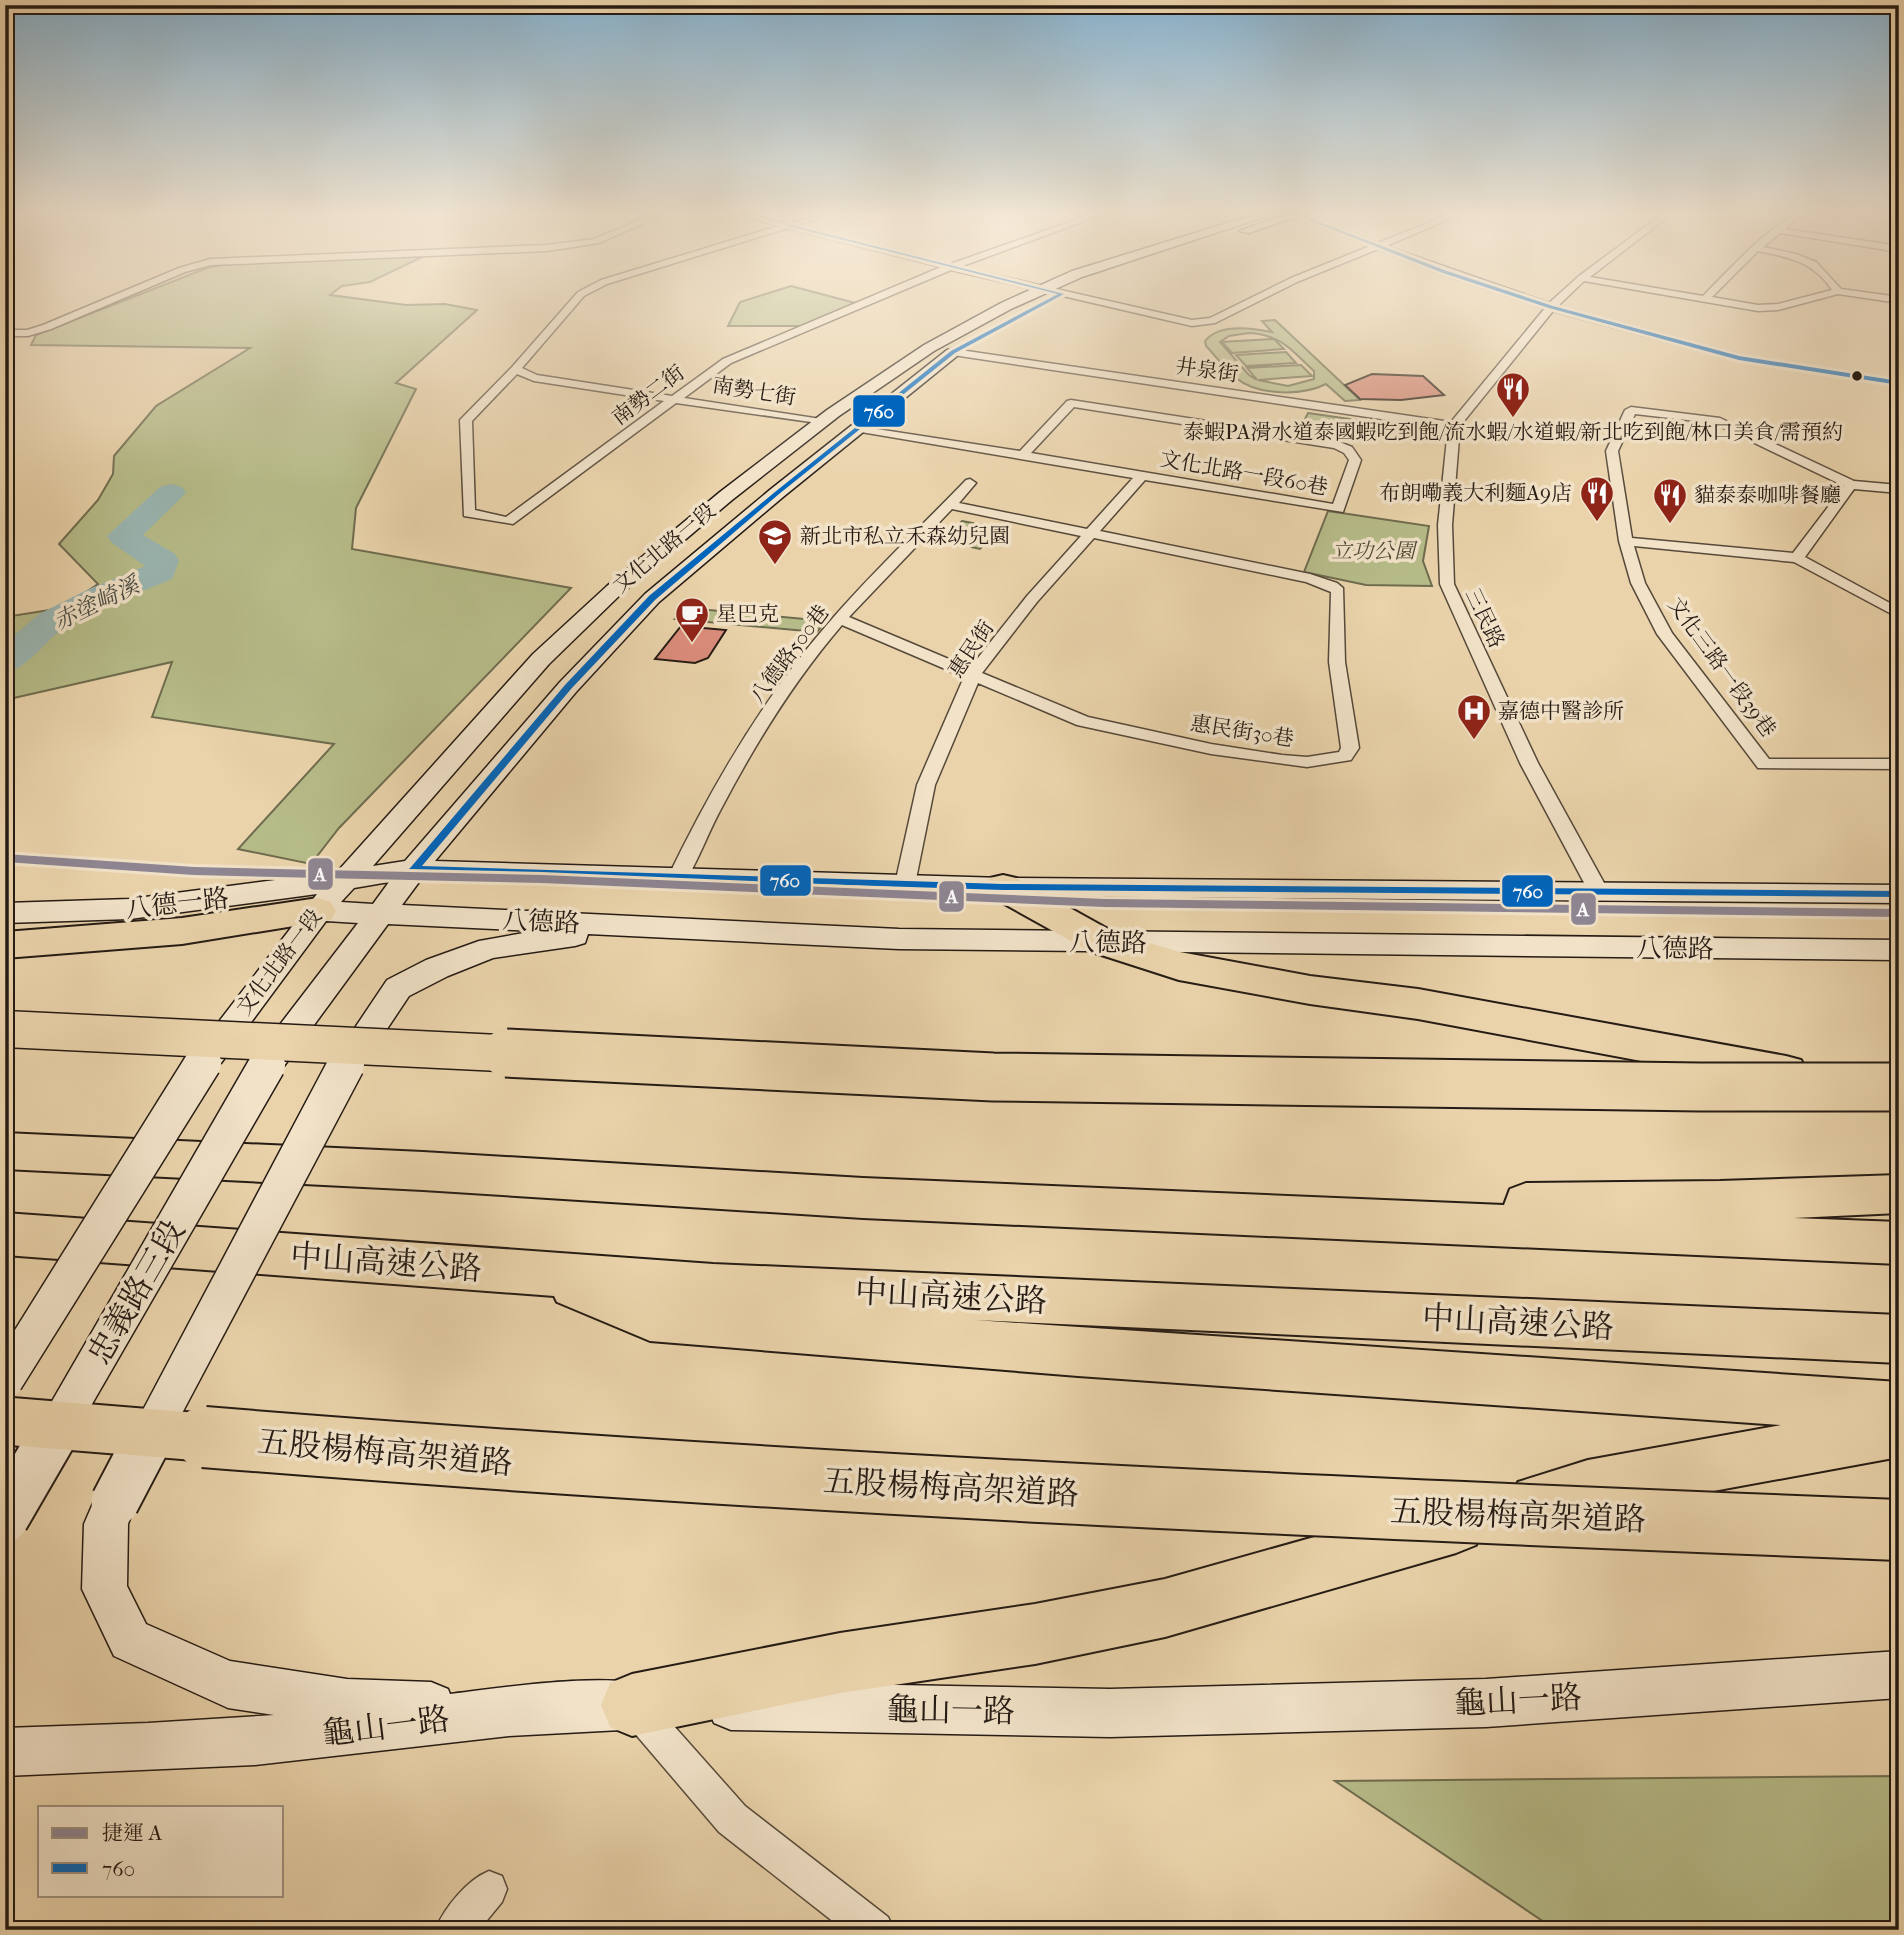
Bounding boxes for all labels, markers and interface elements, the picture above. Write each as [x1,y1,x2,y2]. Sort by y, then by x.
street label: 井泉街 [1174,354,1240,386]
street label: 南勢二街 [607,360,689,430]
unlabelled marker [1850,369,1864,383]
restaurant icon: 泰蝦PA滑水道泰國蝦吃到飽/流水蝦/水道蝦/新北吃到飽/林口美食/需預約 [1494,370,1532,419]
street label: 南勢七街 [711,373,797,409]
line badge: 760 [852,394,906,428]
text: 760 [863,401,894,423]
place label: 泰蝦PA滑水道泰國蝦吃到飽/流水蝦/水道蝦/新北吃到飽/林口美食/需預約 [1183,420,1843,444]
street label: 文化北路一段60巷 [1158,446,1330,500]
restaurant icon: 布朗嘞義大利麵A9店 [1578,474,1616,523]
restaurant icon: 貓泰泰咖啡餐廳 [1651,476,1689,525]
place label: 布朗嘞義大利麵A9店 [1379,481,1572,505]
place label: 貓泰泰咖啡餐廳 [1694,483,1841,507]
street label: 文化北路一段 [608,498,720,598]
school or university icon: 新北市私立禾森幼兒園 [756,517,794,566]
place label: 新北市私立禾森幼兒園 [800,524,1010,548]
park label: 立功公園 [1331,539,1418,563]
water label: 赤塗崎溪 [49,570,146,636]
street label: 三民路 [1461,584,1509,652]
street label: 文化三路一段39巷 [1663,593,1781,741]
cafe icon: 星巴克 [673,595,711,644]
street label: 八德路500巷 [744,600,834,708]
place label: 星巴克 [716,602,779,626]
street label: 惠民街 [943,616,999,682]
hospital icon: 嘉德中醫診所 [1455,692,1493,741]
place label: 嘉德中醫診所 [1498,699,1624,723]
street label: 惠民街30巷 [1189,711,1295,751]
line badge: A [307,857,334,891]
text: A [313,864,327,886]
line badge: 760 [759,864,812,897]
text: 760 [769,870,800,892]
line badge: 760 [1501,874,1554,908]
line badge: A [938,880,965,913]
text: 760 [1512,881,1543,903]
street label: 八德一路 [124,883,230,924]
text: A [945,886,959,908]
line badge: A [1570,892,1597,926]
text: A [1576,899,1590,921]
street label: 文化北路一段 [232,904,326,1020]
street label: 八德路 [501,904,581,939]
street label: 八德路 [1069,926,1147,959]
street label: 八德路 [1636,932,1714,965]
street label: 忠義路三段 [80,1214,192,1371]
street label: 中山高速公路 [289,1237,483,1288]
street label: 中山高速公路 [854,1273,1048,1320]
street label: 中山高速公路 [1421,1299,1615,1346]
street label: 五股楊梅高架道路 [256,1423,514,1482]
street label: 五股楊梅高架道路 [822,1462,1080,1513]
street label: 五股楊梅高架道路 [1389,1493,1647,1538]
street label: 龜山一路 [1453,1679,1583,1722]
street label: 龜山一路 [887,1691,1015,1730]
street label: 龜山一路 [320,1700,452,1753]
legend [38,1806,284,1896]
text: 捷運 A [102,1821,163,1845]
text: 760 [102,1857,135,1881]

